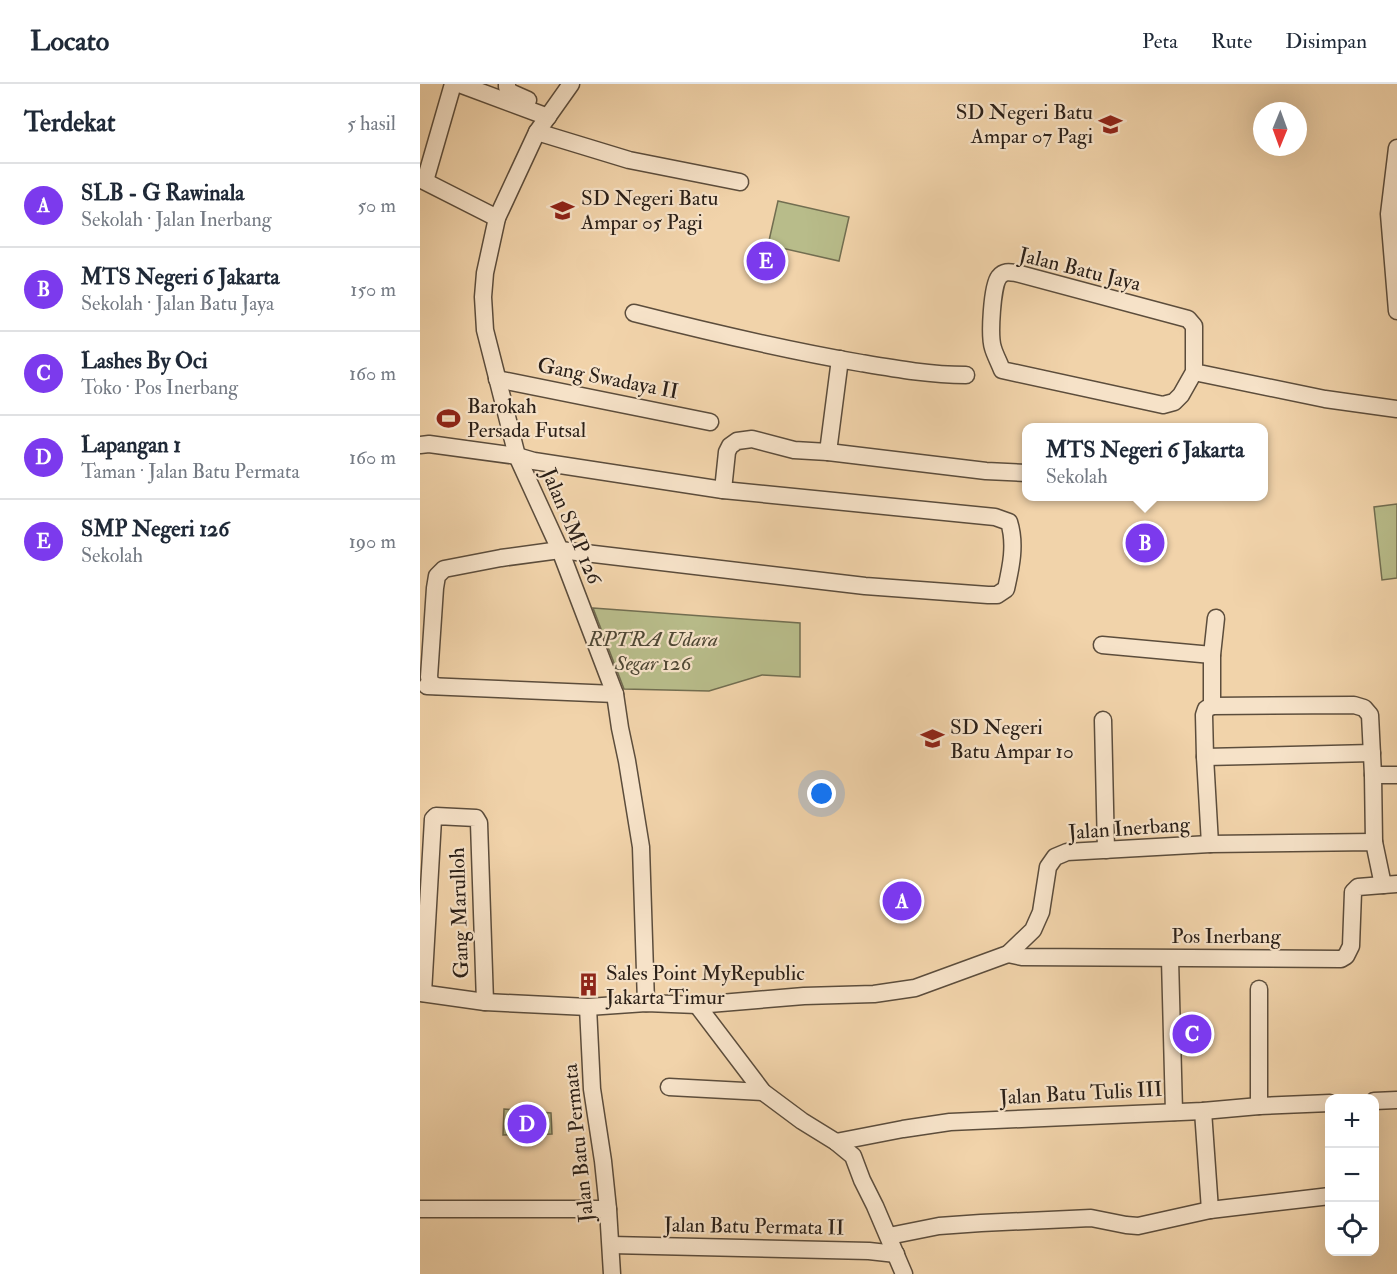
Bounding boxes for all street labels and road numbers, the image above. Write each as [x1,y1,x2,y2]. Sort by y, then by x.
street label: Jalan Batu Jaya [1015,241,1144,298]
street label: Gang Swadaya II [535,352,681,405]
street label: Jalan SMP 126 [535,463,609,590]
street label: Jalan Inerbang [1066,811,1191,846]
street label: Gang Marulloh [444,847,475,979]
street label: Pos Inerbang [1171,923,1281,950]
street label: Jalan Batu Permata [557,1062,600,1224]
street label: Jalan Batu Tulis III [998,1076,1163,1111]
street label: Jalan Batu Permata II [663,1211,844,1242]

